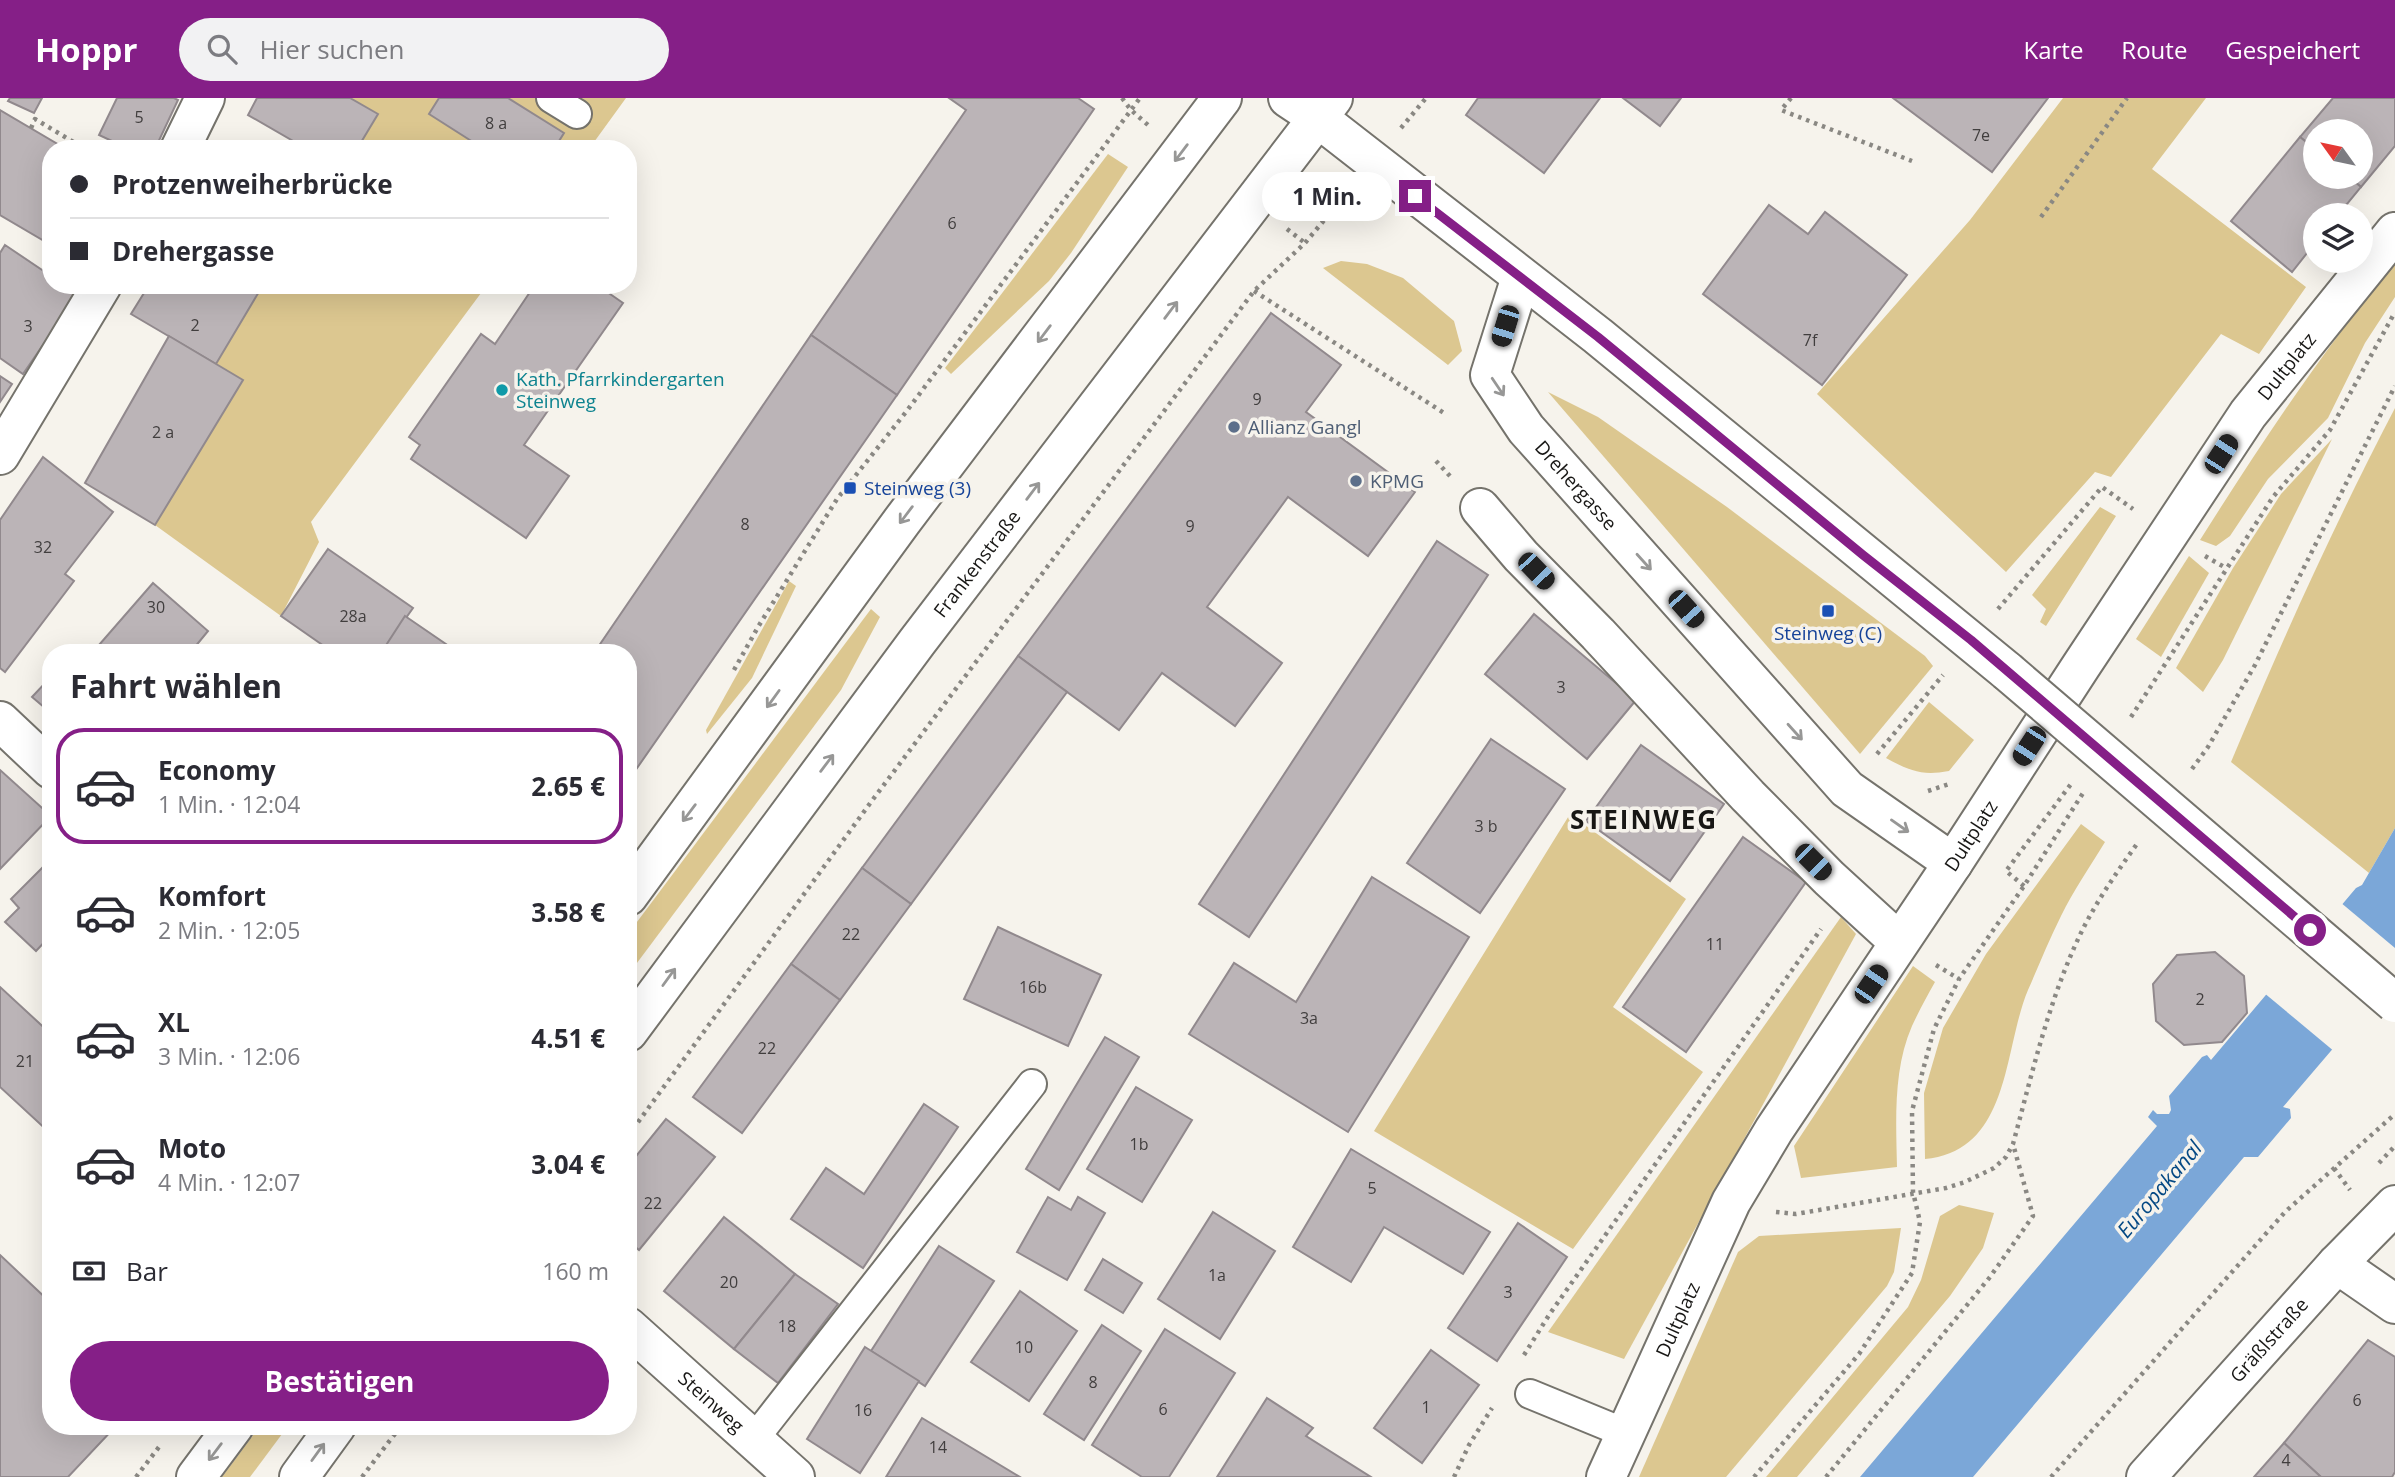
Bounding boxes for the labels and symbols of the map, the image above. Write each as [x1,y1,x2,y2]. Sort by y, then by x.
house number: 5 [134,106,144,128]
house number: 8 a [485,112,507,134]
north arrow [2303,119,2373,189]
house number: 7e [1972,124,1990,146]
one-way arrow [1174,143,1189,162]
callout: 1 Min. [1261,172,1390,220]
route end [1399,180,1431,212]
house number: 6 [947,212,957,234]
one-way arrow [1164,301,1179,320]
car [1489,303,1522,349]
house number: 2 [190,314,200,336]
house number: 3 [23,315,33,337]
one-way arrow [1036,324,1051,343]
street label: Dultplatz [2251,327,2322,405]
house number: 7f [1803,329,1819,351]
place label: Kath. Pfarrkindergarten Steinweg [516,366,725,414]
one-way arrow [1492,377,1506,397]
marker: Kath. Pfarrkindergarten Steinweg [494,382,510,398]
house number: 9 [1252,388,1262,410]
place label: Allianz Gangl [1248,414,1362,440]
marker: Allianz Gangl [1226,419,1242,435]
house number: 2 a [152,421,174,443]
car [2201,431,2242,477]
street label: Drehergasse [1529,435,1623,536]
place label: KPMG [1370,468,1424,494]
marker: KPMG [1348,473,1364,489]
place label: Steinweg (3) [864,475,971,501]
marker: Steinweg (3) [842,480,858,496]
one-way arrow [1025,481,1040,500]
one-way arrow [899,505,914,524]
street label: Frankenstraße [927,505,1026,623]
house number: 8 [740,513,750,535]
house number: 9 [1185,515,1195,537]
house number: 32 [34,536,52,558]
car [1514,549,1559,593]
one-way arrow [1636,552,1652,570]
car [1665,586,1708,632]
house number: 30 [147,596,165,618]
marker: Steinweg (C) [1820,603,1836,619]
house number: 28a [339,605,367,627]
place label: Steinweg (C) [1774,620,1882,646]
house number: 3 [1556,676,1566,698]
one-way arrow [766,690,781,709]
one-way arrow [1787,722,1803,740]
car [2009,723,2050,769]
one-way arrow [820,754,834,773]
street label: Dultplatz [1938,795,2003,876]
district label: STEINWEG [1570,801,1718,837]
one-way arrow [682,804,697,822]
house number: 3 b [1474,815,1498,837]
one-way arrow [1890,819,1909,833]
car [1791,840,1836,884]
route start [2294,914,2326,946]
house number: 22 [842,923,860,945]
house number: 11 [1706,933,1724,955]
car [1851,961,1892,1007]
one-way arrow [662,968,676,987]
house number: 16b [1019,976,1047,998]
house number: 2 [2195,988,2205,1010]
house number: 3a [1300,1007,1318,1029]
house number: 22 [758,1037,776,1059]
house number: 21 [16,1050,34,1072]
house number: 1b [1130,1133,1148,1155]
water label: Europakanal [2110,1134,2208,1243]
house number: 5 [1367,1177,1377,1199]
house number: 22 [644,1192,662,1214]
house number: 1a [1208,1264,1226,1286]
house number: 20 [720,1271,738,1293]
street label: Dultplatz [1649,1278,1706,1361]
house number: 3 [1503,1281,1513,1303]
street label: Gräßlstraße [2224,1292,2314,1388]
house number: 18 [778,1315,796,1337]
house number: 10 [1015,1336,1033,1358]
street label: Steinweg [673,1365,750,1438]
house number: 8 [1088,1371,1098,1393]
house number: 6 [2352,1389,2362,1411]
house number: 1 [1421,1396,1431,1418]
house number: 6 [1158,1398,1168,1420]
house number: 16 [854,1399,872,1421]
house number: 14 [929,1436,947,1458]
one-way arrow [207,1442,222,1460]
one-way arrow [310,1443,325,1461]
house number: 4 [2281,1449,2291,1471]

